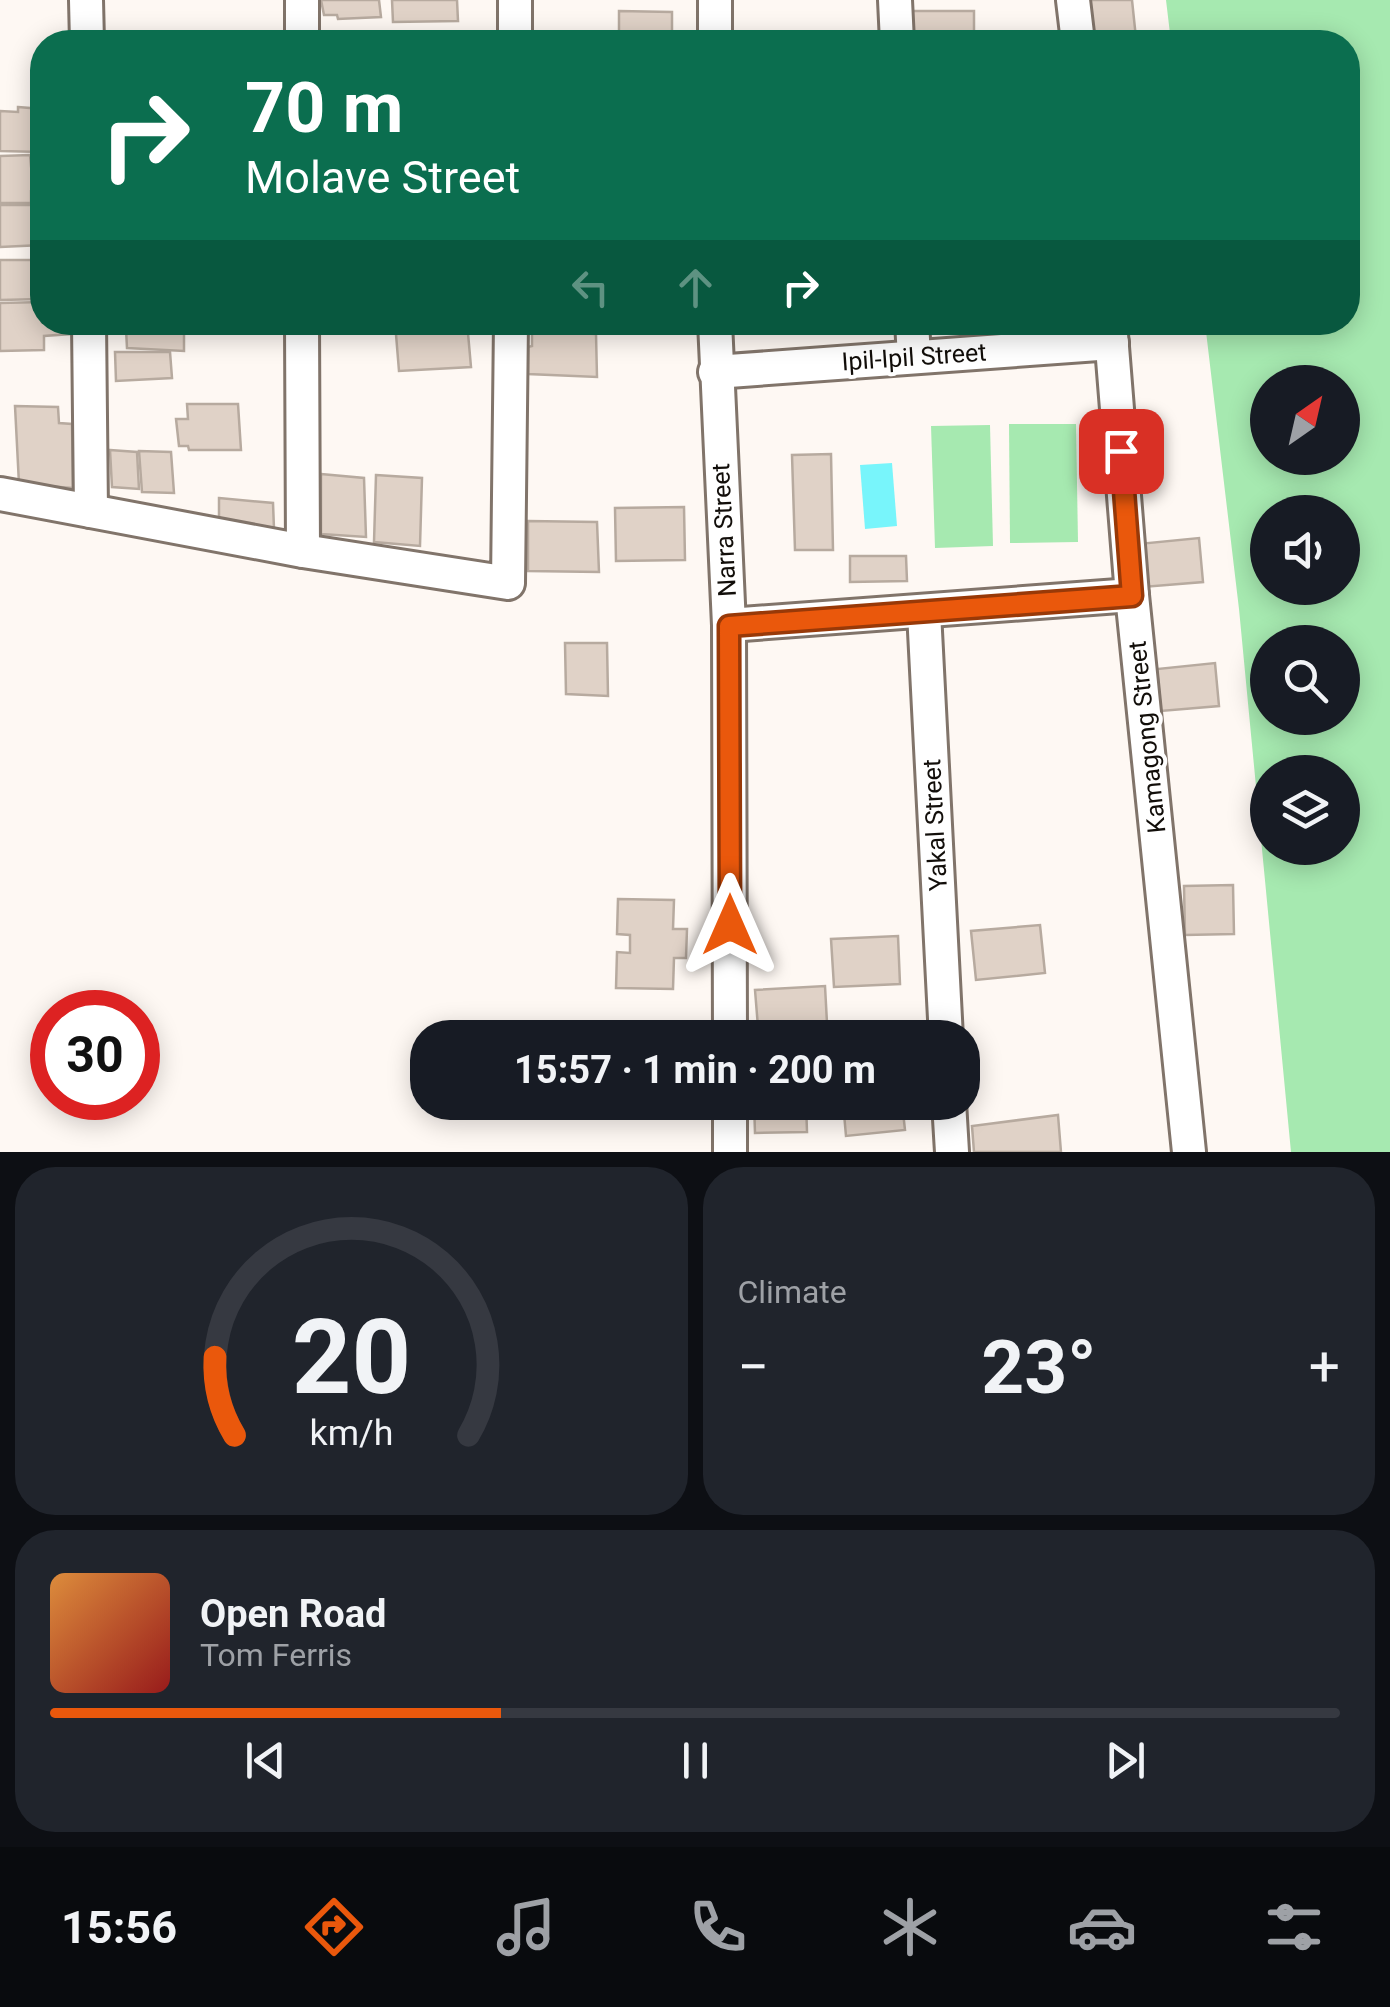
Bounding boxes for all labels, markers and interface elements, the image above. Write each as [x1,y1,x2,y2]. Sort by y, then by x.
text: 70 m [245,67,403,149]
icon: right [80,70,210,200]
text: Molave Street [245,151,520,204]
icon: left [563,260,618,315]
icon: ahead [668,260,723,315]
icon: right [773,260,828,315]
street label: Ipil-Ipil Street [841,337,987,377]
north arrow [1250,365,1360,475]
map controls [1250,365,1360,865]
pin [1079,409,1164,494]
icon: arrive [1094,424,1149,479]
street label: Narra Street [706,463,742,597]
button: sound [1250,495,1360,605]
button: search [1250,625,1360,735]
street label: Kamagong Street [1122,639,1172,835]
button: layers [1250,755,1360,865]
street label: Yakal Street [917,758,953,892]
position arrow [678,873,782,977]
speed limit sign: 30 [30,990,160,1120]
text: 15:57 · 1 min · 200 m [514,1048,876,1092]
text: Climate [738,1273,847,1311]
text: 20 [292,1297,411,1418]
text: 23° [981,1323,1097,1411]
text: − [738,1335,769,1399]
text: + [1309,1335,1340,1399]
text: km/h [309,1412,393,1454]
text: Open Road [200,1592,386,1636]
text: Tom Ferris [200,1636,352,1674]
icon: previous [238,1733,293,1788]
icon: pause [668,1733,723,1788]
icon: next [1098,1733,1153,1788]
icon: directions [299,1892,369,1962]
icon: music [491,1892,561,1962]
icon: phone [683,1892,753,1962]
icon: climate [875,1892,945,1962]
icon: car [1067,1892,1137,1962]
icon: filters [1259,1892,1329,1962]
text: 15:56 [61,1901,177,1954]

